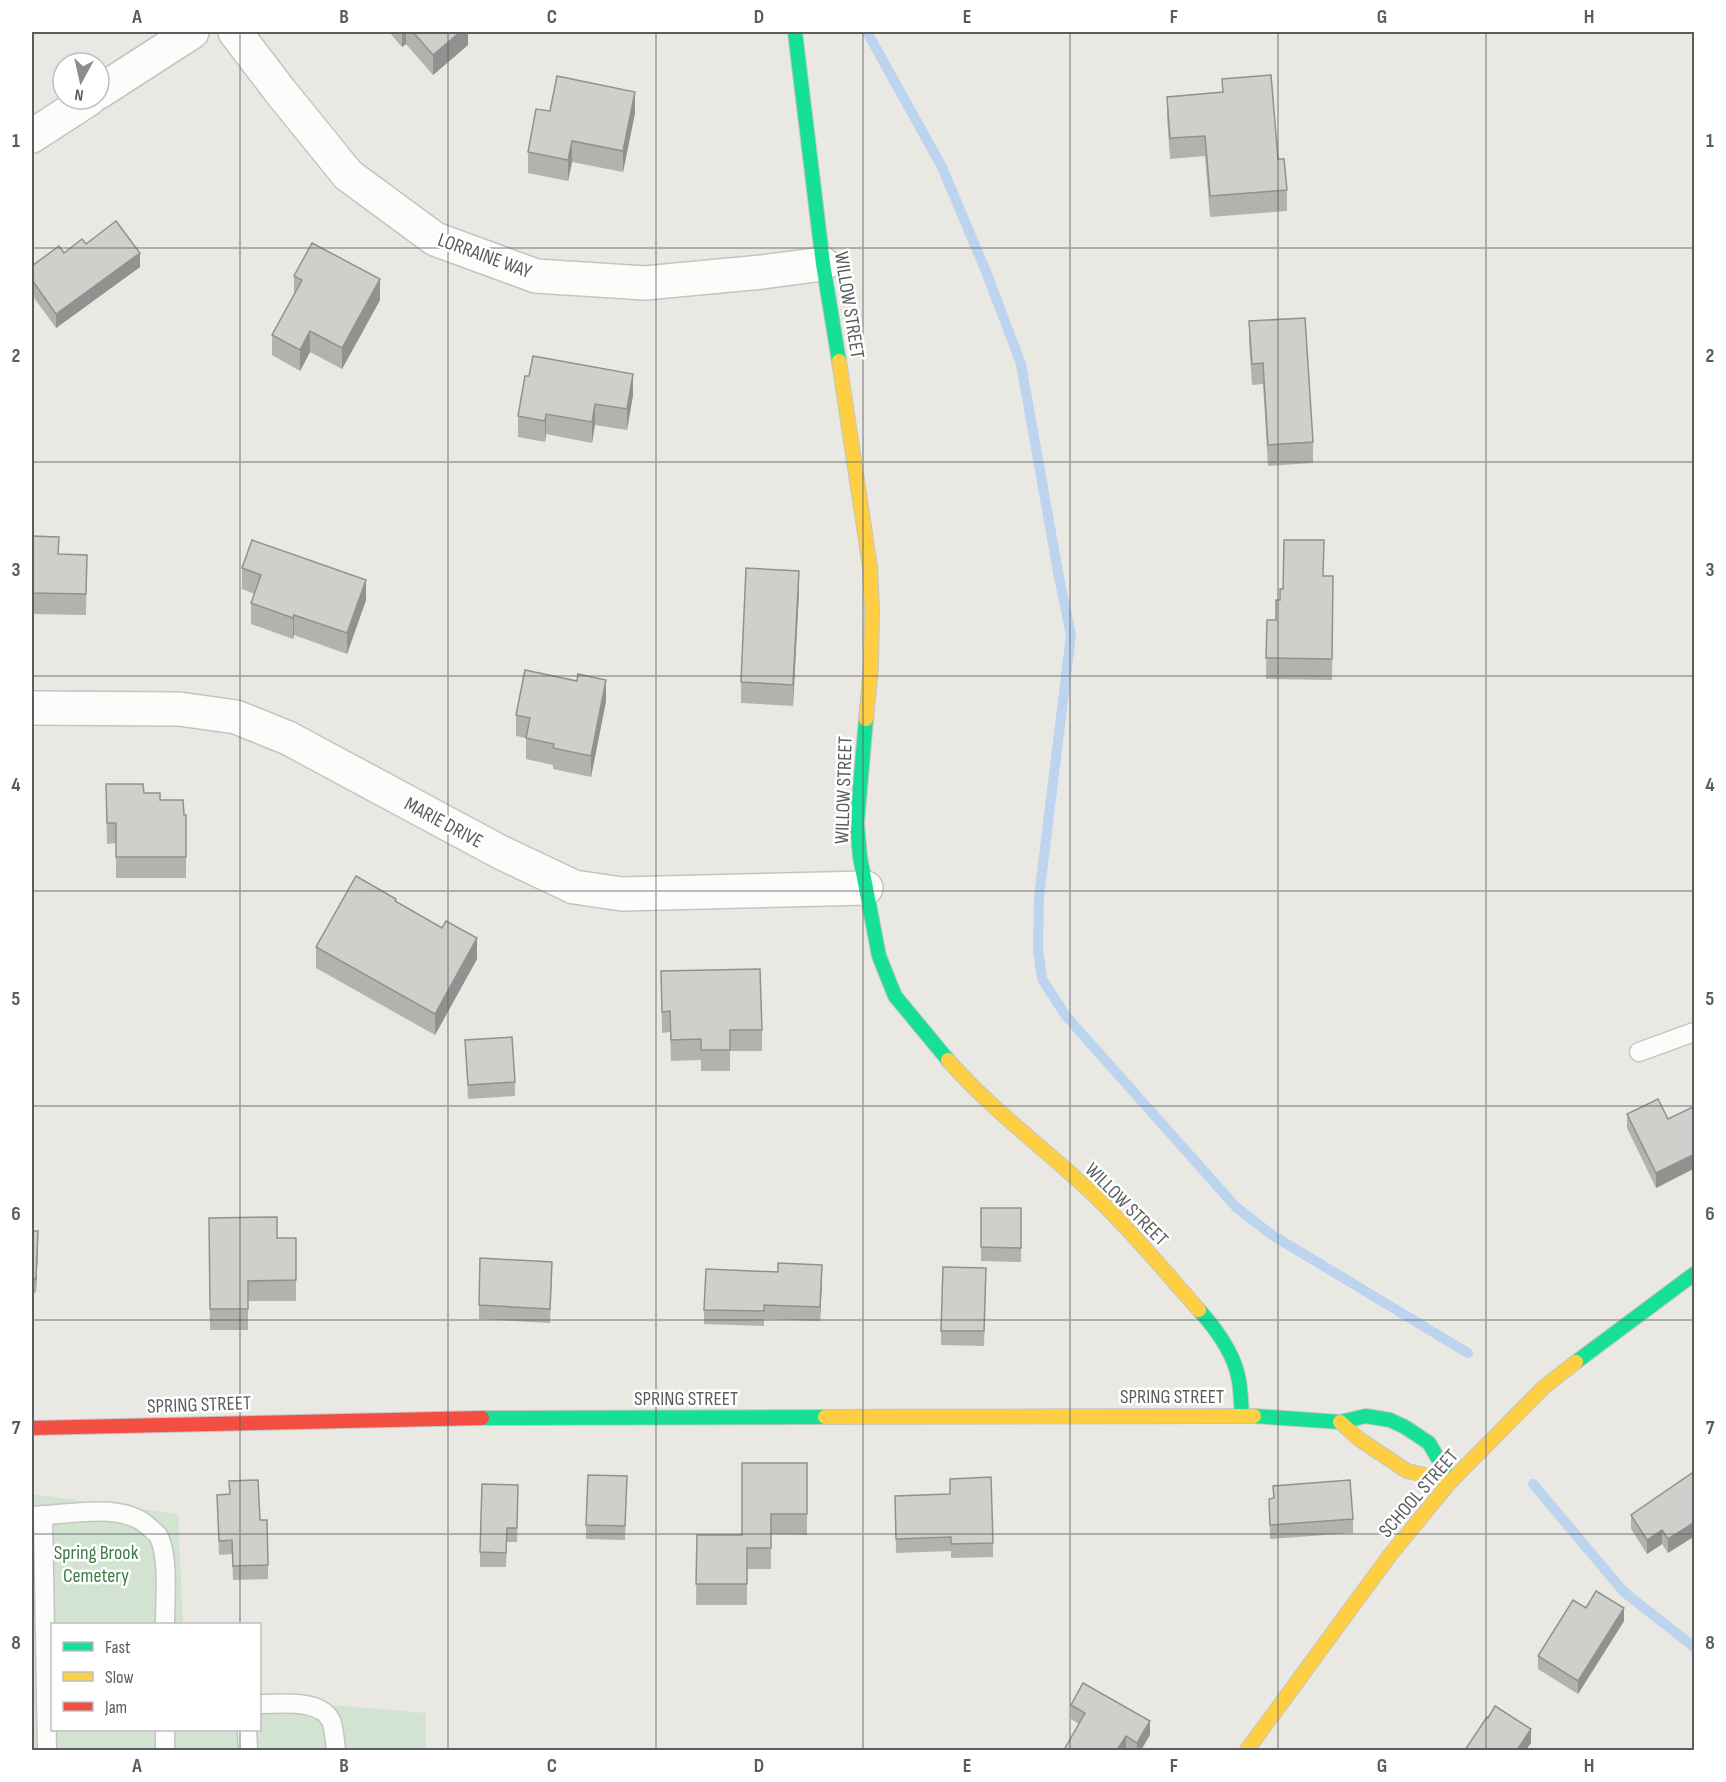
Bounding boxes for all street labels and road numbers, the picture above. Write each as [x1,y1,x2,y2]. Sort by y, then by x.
street label: LORRAINE WAY [434,228,535,284]
street label: WILLOW STREET [829,250,869,360]
street label: WILLOW STREET [830,736,858,844]
street label: MARIE DRIVE [400,792,487,854]
street label: WILLOW STREET [1080,1158,1173,1251]
street label: SPRING STREET [1120,1385,1224,1409]
street label: SPRING STREET [634,1387,738,1411]
street label: SPRING STREET [147,1391,251,1419]
street label: SCHOOL STREET [1374,1445,1464,1543]

